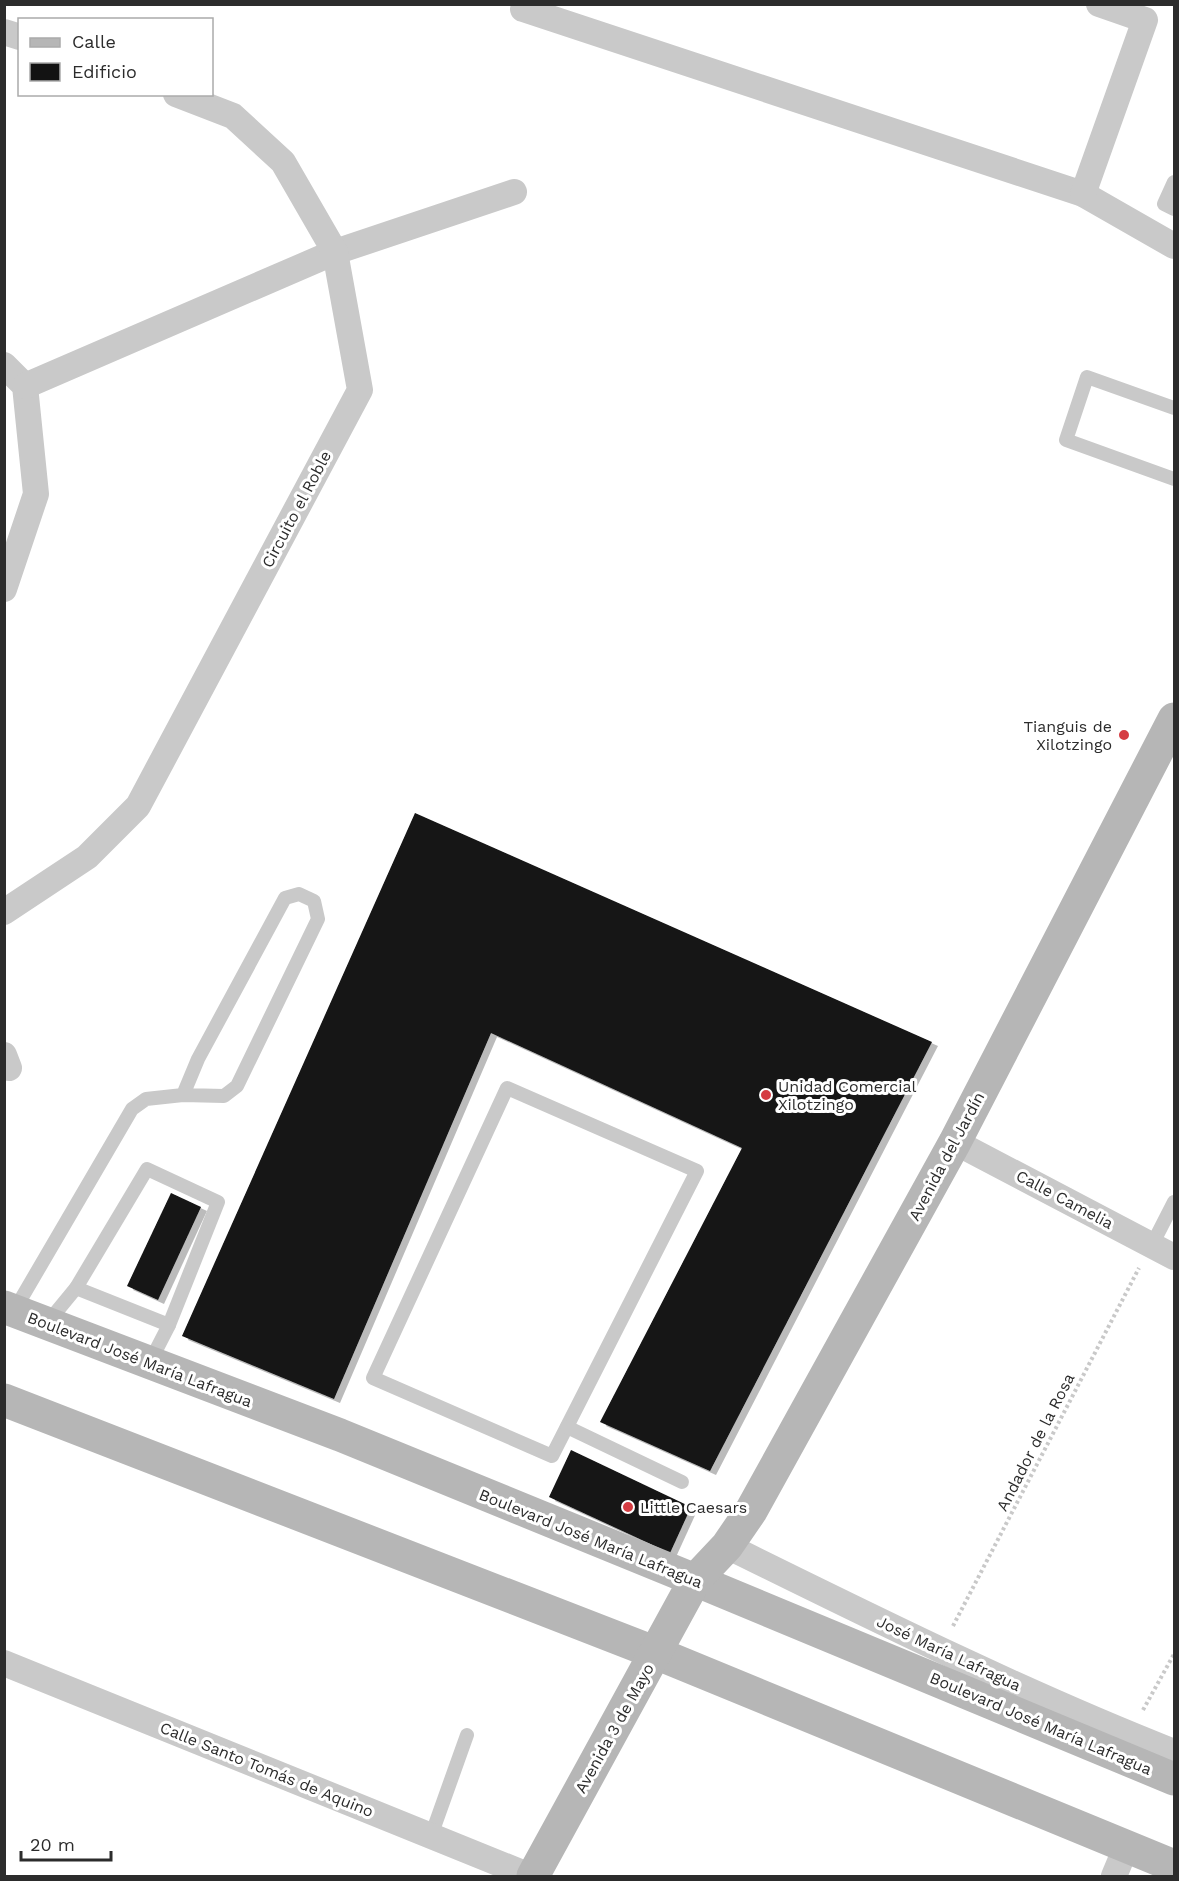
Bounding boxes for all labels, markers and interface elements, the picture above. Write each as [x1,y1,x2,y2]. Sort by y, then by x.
legend [18,18,213,96]
text: Calle [72,31,116,52]
text: Edificio [72,61,137,82]
street label: Circuito el Roble [258,448,335,571]
place label: Tianguis de Xilotzingo [1024,717,1112,754]
marker: Tianguis de Xilotzingo [1117,728,1131,742]
place label: Unidad Comercial Xilotzingo [778,1077,917,1114]
marker: Unidad Comercial Xilotzingo [759,1088,773,1102]
street label: Avenida del Jardín [905,1089,988,1224]
street label: Calle Camelia [1013,1166,1117,1233]
street label: Boulevard José María Lafragua [25,1308,255,1411]
street label: Andador de la Rosa [992,1370,1078,1514]
street label: Boulevard José María Lafragua [476,1485,705,1592]
place label: Little Caesars [640,1498,747,1517]
marker: Little Caesars [621,1500,635,1514]
street label: José María Lafragua [874,1612,1024,1695]
street label: Avenida 3 de Mayo [571,1660,658,1796]
street label: Boulevard José María Lafragua [927,1668,1155,1779]
street label: Calle Santo Tomás de Aquino [157,1718,376,1821]
scale bar [21,1824,111,1862]
text: 20 m [30,1834,75,1855]

